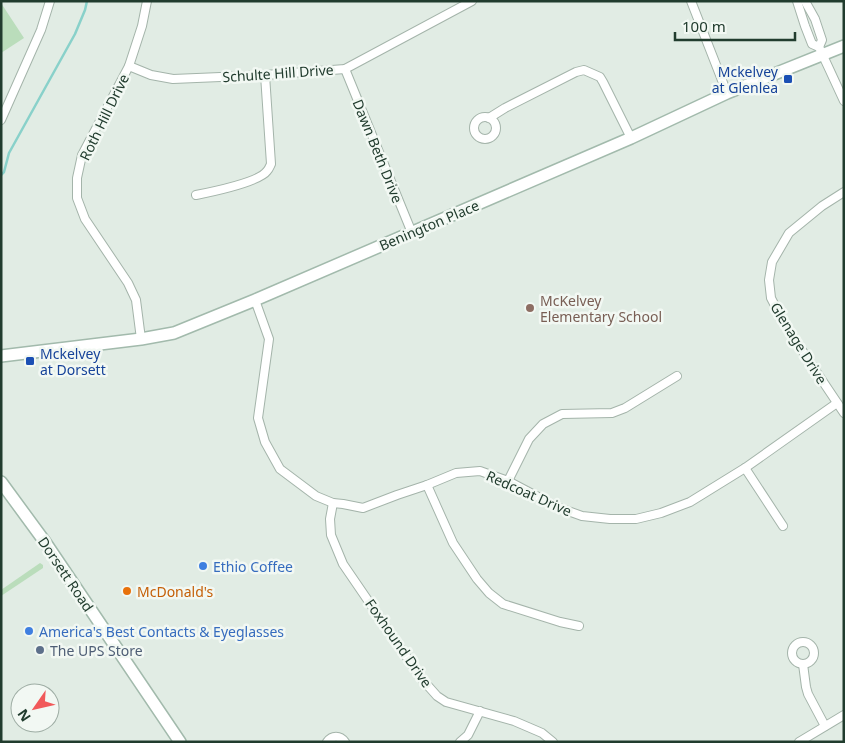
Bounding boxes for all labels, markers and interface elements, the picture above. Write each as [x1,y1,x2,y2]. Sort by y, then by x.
scale bar [675,10,795,42]
text: 100 m [682,16,726,36]
street label: Schulte Hill Drive [222,60,334,86]
place label: Mckelvey at Glenlea [712,62,779,97]
street label: Roth Hill Drive [75,71,133,163]
marker: Mckelvey at Glenlea [782,73,794,85]
street label: Dawn Beth Drive [349,96,408,206]
street label: Benington Place [376,195,482,255]
place label: McKelvey Elementary School [540,291,662,326]
street label: Glenage Drive [766,299,832,388]
marker: McKelvey Elementary School [524,302,536,314]
place label: Mckelvey at Dorsett [40,344,106,379]
marker: Mckelvey at Dorsett [24,355,36,367]
street label: Redcoat Drive [483,466,575,520]
street label: Dorsett Road [34,533,98,615]
place label: Ethio Coffee [213,557,293,576]
marker: Ethio Coffee [197,560,209,572]
place label: McDonald's [137,582,214,601]
marker: McDonald's [121,585,133,597]
street label: Foxhound Drive [361,595,437,691]
place label: America's Best Contacts & Eyeglasses [39,622,284,641]
marker: America's Best Contacts & Eyeglasses [23,625,35,637]
place label: The UPS Store [50,641,143,660]
marker: The UPS Store [34,644,46,656]
north arrow [10,683,60,733]
text: N [13,706,35,726]

